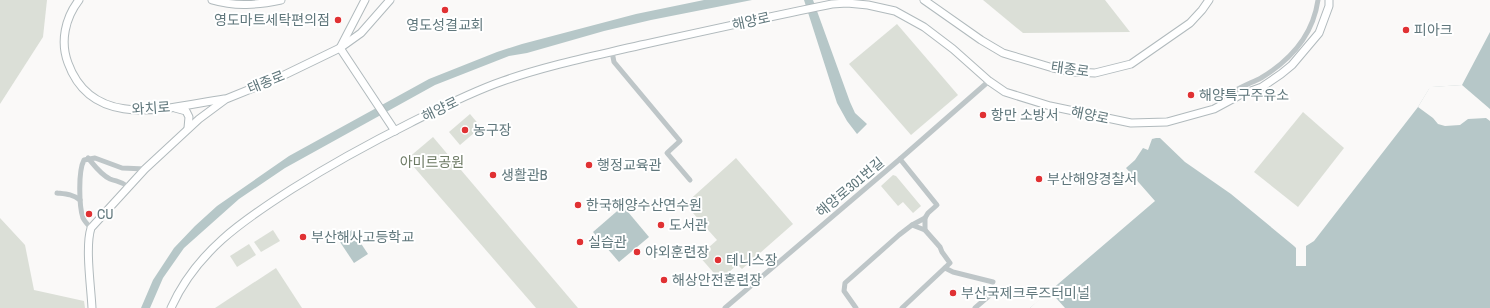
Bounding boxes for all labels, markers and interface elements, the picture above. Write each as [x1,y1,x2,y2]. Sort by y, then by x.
marker: 영도성결교회 [440,5,450,15]
street label: 해양로 [730,8,772,34]
place label: 영도마트세탁편의점 [214,11,330,29]
marker: 영도마트세탁편의점 [333,15,343,25]
place label: 영도성결교회 [406,16,484,34]
place label: 피아크 [1414,21,1453,39]
marker: 피아크 [1401,25,1411,35]
street label: 태종로 [1050,57,1091,81]
street label: 태종로 [245,66,287,98]
place label: 해양특구주유소 [1199,86,1289,104]
marker: 해양특구주유소 [1186,90,1196,100]
street label: 해양로 [419,92,461,126]
street label: 와치로 [131,98,171,118]
street label: 해양로 [1069,102,1111,128]
place label: 항만 소방서 [991,106,1059,124]
marker: 항만 소방서 [978,110,988,120]
place label: 농구장 [473,121,512,139]
marker: 농구장 [460,125,470,135]
park label: 아미르공원 [400,153,464,171]
street label: 해양로301번길 [812,153,888,221]
place label: 행정교육관 [597,156,662,174]
marker: 행정교육관 [584,160,594,170]
place label: 생활관B [501,166,548,184]
marker: 생활관B [488,170,498,180]
place label: 부산해양경찰서 [1047,170,1137,188]
marker: 부산해양경찰서 [1034,174,1044,184]
place label: 한국해양수산연수원 [586,196,702,214]
marker: 한국해양수산연수원 [573,200,583,210]
place label: CU [97,205,114,223]
marker: CU [84,209,94,219]
place label: 도서관 [669,216,708,234]
marker: 도서관 [656,220,666,230]
place label: 부산해사고등학교 [311,228,414,246]
marker: 부산해사고등학교 [298,232,308,242]
place label: 실습관 [588,233,627,251]
marker: 실습관 [575,237,585,247]
place label: 야외훈련장 [645,243,710,261]
marker: 야외훈련장 [632,247,642,257]
place label: 테니스장 [726,251,778,269]
marker: 테니스장 [713,255,723,265]
place label: 해상안전훈련장 [672,271,762,289]
marker: 해상안전훈련장 [659,275,669,285]
place label: 부산국제크루즈터미널 [961,284,1090,302]
marker: 부산국제크루즈터미널 [948,288,958,298]

